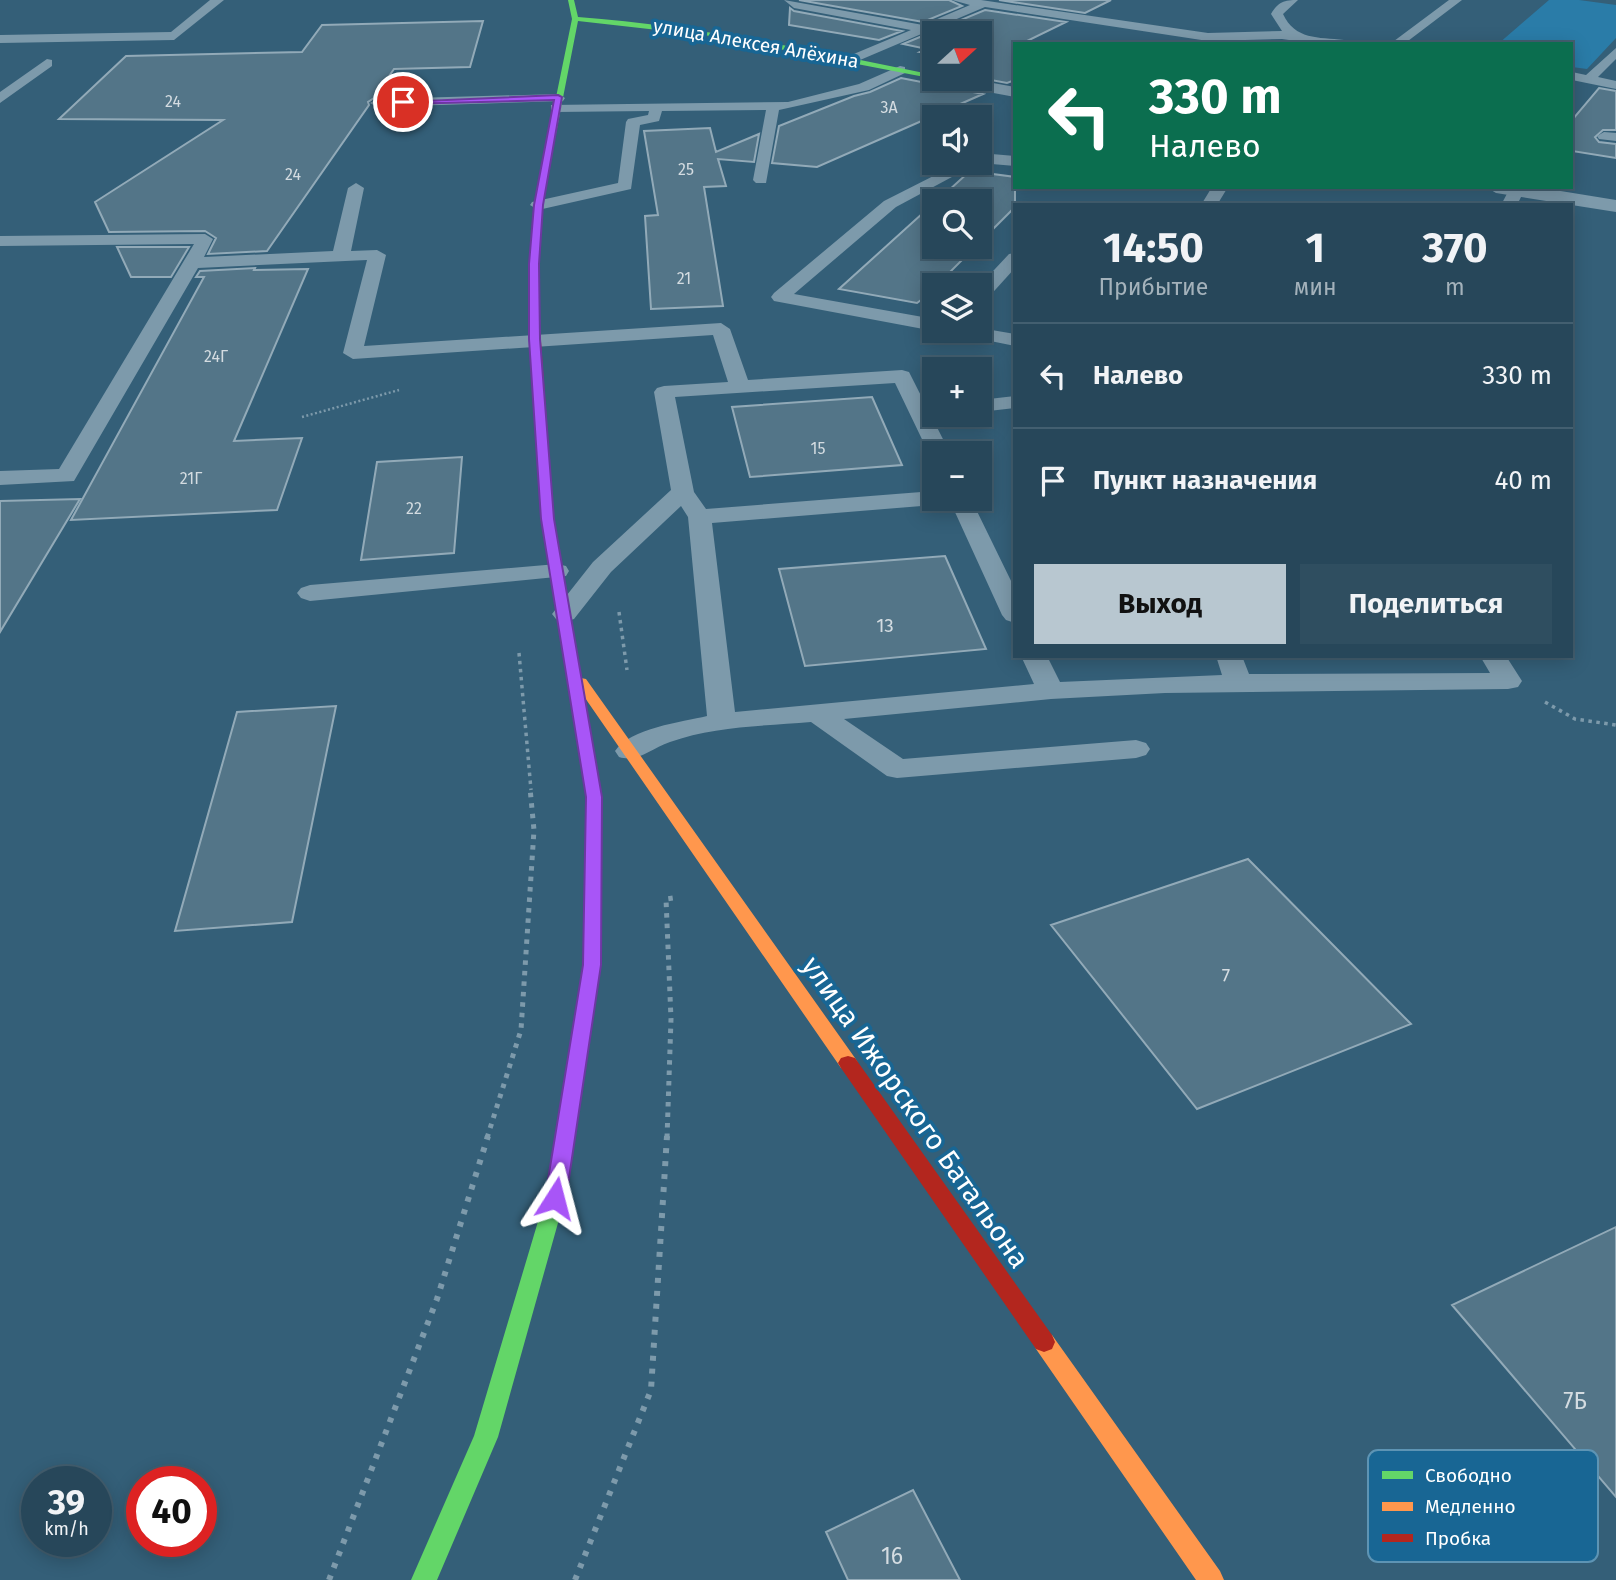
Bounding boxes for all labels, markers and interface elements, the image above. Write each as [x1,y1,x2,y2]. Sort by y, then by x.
street label: улица Алексея Алёхина [651,14,861,73]
north arrow [922,21,992,91]
map controls [922,21,992,511]
text: 330 m [1149,67,1282,126]
icon: left [1034,70,1125,161]
pin [373,72,433,132]
icon: arrive [384,83,422,121]
house number: 24 [165,92,181,111]
house number: 3А [880,98,898,117]
button: sound [922,105,992,175]
text: Налево [1149,127,1261,165]
house number: 25 [678,160,694,179]
house number: 24 [285,165,301,184]
button: search [922,189,992,259]
text: 14:50 [1103,223,1204,273]
text: 1 [1306,223,1325,273]
text: 370 [1422,223,1488,273]
house number: 21 [677,269,691,288]
button: layers [922,273,992,343]
text: Прибытие [1098,273,1208,301]
text: мин [1294,273,1337,301]
text: m [1445,273,1465,301]
house number: 24Г [204,347,228,366]
button: + [922,357,992,427]
icon: left [1034,357,1072,395]
text: Налево [1093,360,1183,391]
text: 330 m [1482,360,1552,391]
house number: 15 [811,439,825,458]
button: − [922,441,992,511]
icon: arrive [1034,462,1072,500]
text: Пункт назначения [1093,465,1317,496]
text: 40 m [1494,465,1552,496]
house number: 21Г [180,469,202,488]
house number: 22 [406,499,422,518]
button: Выход [1034,564,1286,644]
button: Поделиться [1300,564,1552,644]
house number: 13 [876,614,894,637]
street label: улица Ижорского Батальона [795,950,1036,1274]
house number: 7 [1222,964,1230,987]
position arrow [518,1161,592,1235]
house number: 7Б [1563,1387,1587,1415]
legend [1368,1450,1598,1562]
text: Свободно [1425,1464,1512,1487]
speed limit sign: 40 [126,1466,217,1557]
text: 39 [48,1481,85,1523]
text: Медленно [1425,1495,1516,1518]
text: km/h [44,1518,89,1540]
text: Пробка [1425,1527,1491,1550]
house number: 16 [881,1542,903,1570]

